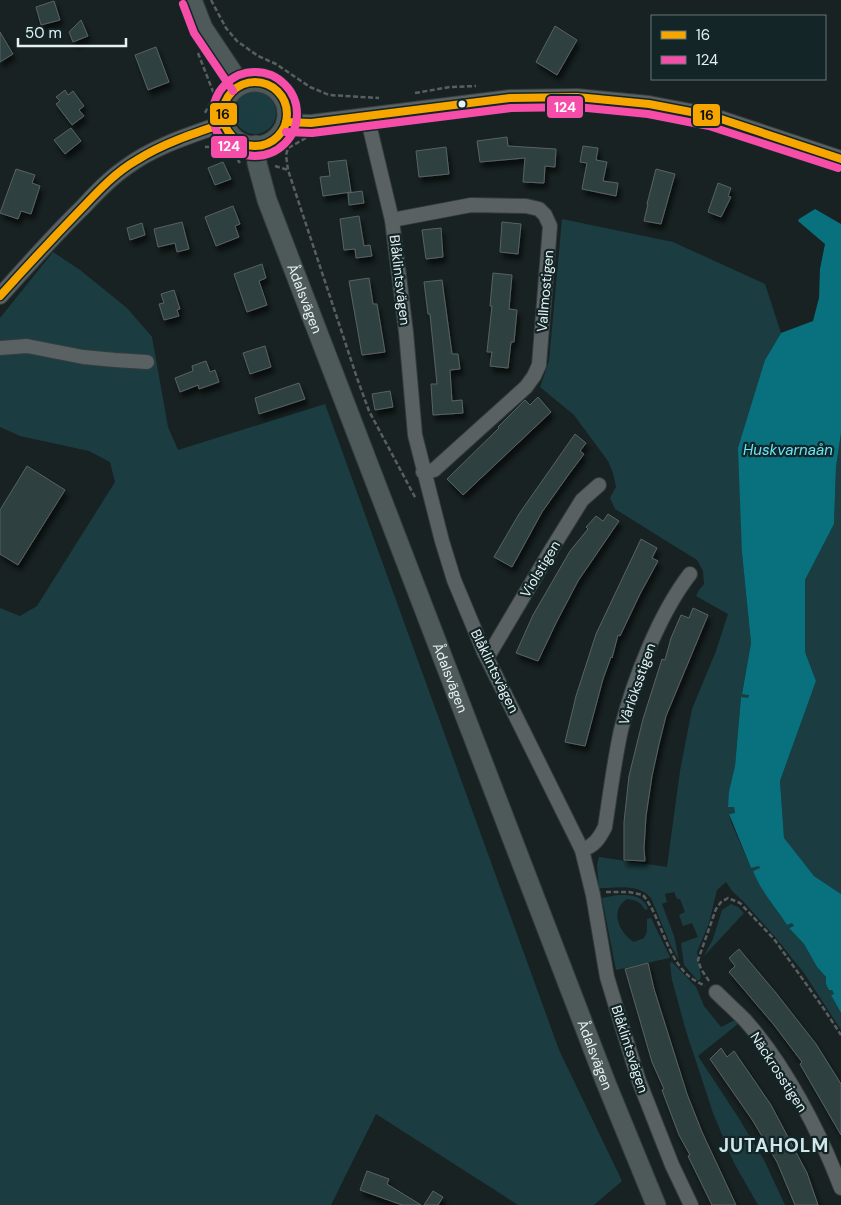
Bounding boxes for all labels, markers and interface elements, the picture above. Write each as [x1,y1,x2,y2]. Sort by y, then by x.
scale bar [18,15,125,47]
legend [651,15,826,80]
text: 50 m [25,23,62,43]
text: 16 [696,25,710,45]
text: 124 [696,50,718,70]
line badge: 124 [546,95,584,119]
text: 124 [554,98,576,116]
unlabelled marker [457,99,467,109]
line badge: 16 [209,102,238,126]
line badge: 16 [692,103,721,127]
text: 16 [216,105,230,123]
text: 16 [700,106,714,124]
line badge: 124 [210,135,248,159]
text: 124 [218,137,240,155]
street label: Blåklintsvägen [386,234,414,326]
street label: Vallmostigen [532,249,558,333]
street label: Ådalsvägen [283,261,326,336]
water label: Huskvarnaån [743,440,833,460]
street label: Violstigen [516,537,564,601]
street label: Blåklintsvägen [467,626,523,716]
street label: Ådalsvägen [429,640,472,715]
street label: Vårlöksstigen [615,641,659,727]
street label: Blåklintsvägen [607,1003,653,1095]
street label: Ådalsvägen [574,1017,617,1092]
street label: Näckrosstigen [746,1029,812,1115]
district label: JUTAHOLM [719,1133,829,1158]

